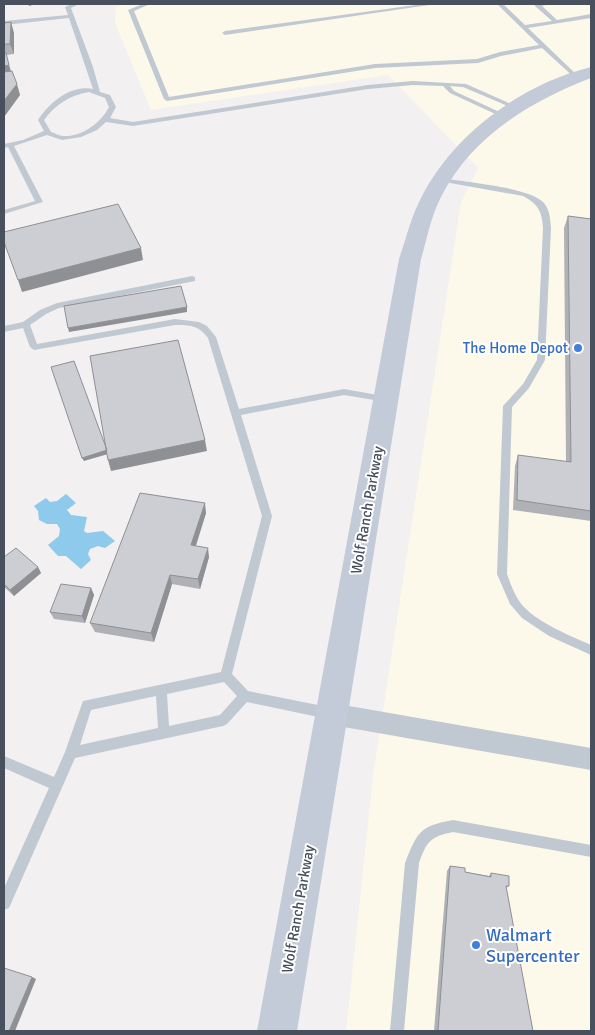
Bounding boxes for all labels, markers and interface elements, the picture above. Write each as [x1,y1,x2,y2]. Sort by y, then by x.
place label: The Home Depot [463,339,568,357]
marker: The Home Depot [572,342,584,354]
street label: Wolf Ranch Parkway [347,445,387,575]
street label: Wolf Ranch Parkway [278,844,318,974]
place label: Walmart Supercenter [486,924,580,967]
marker: Walmart Supercenter [470,939,482,951]

